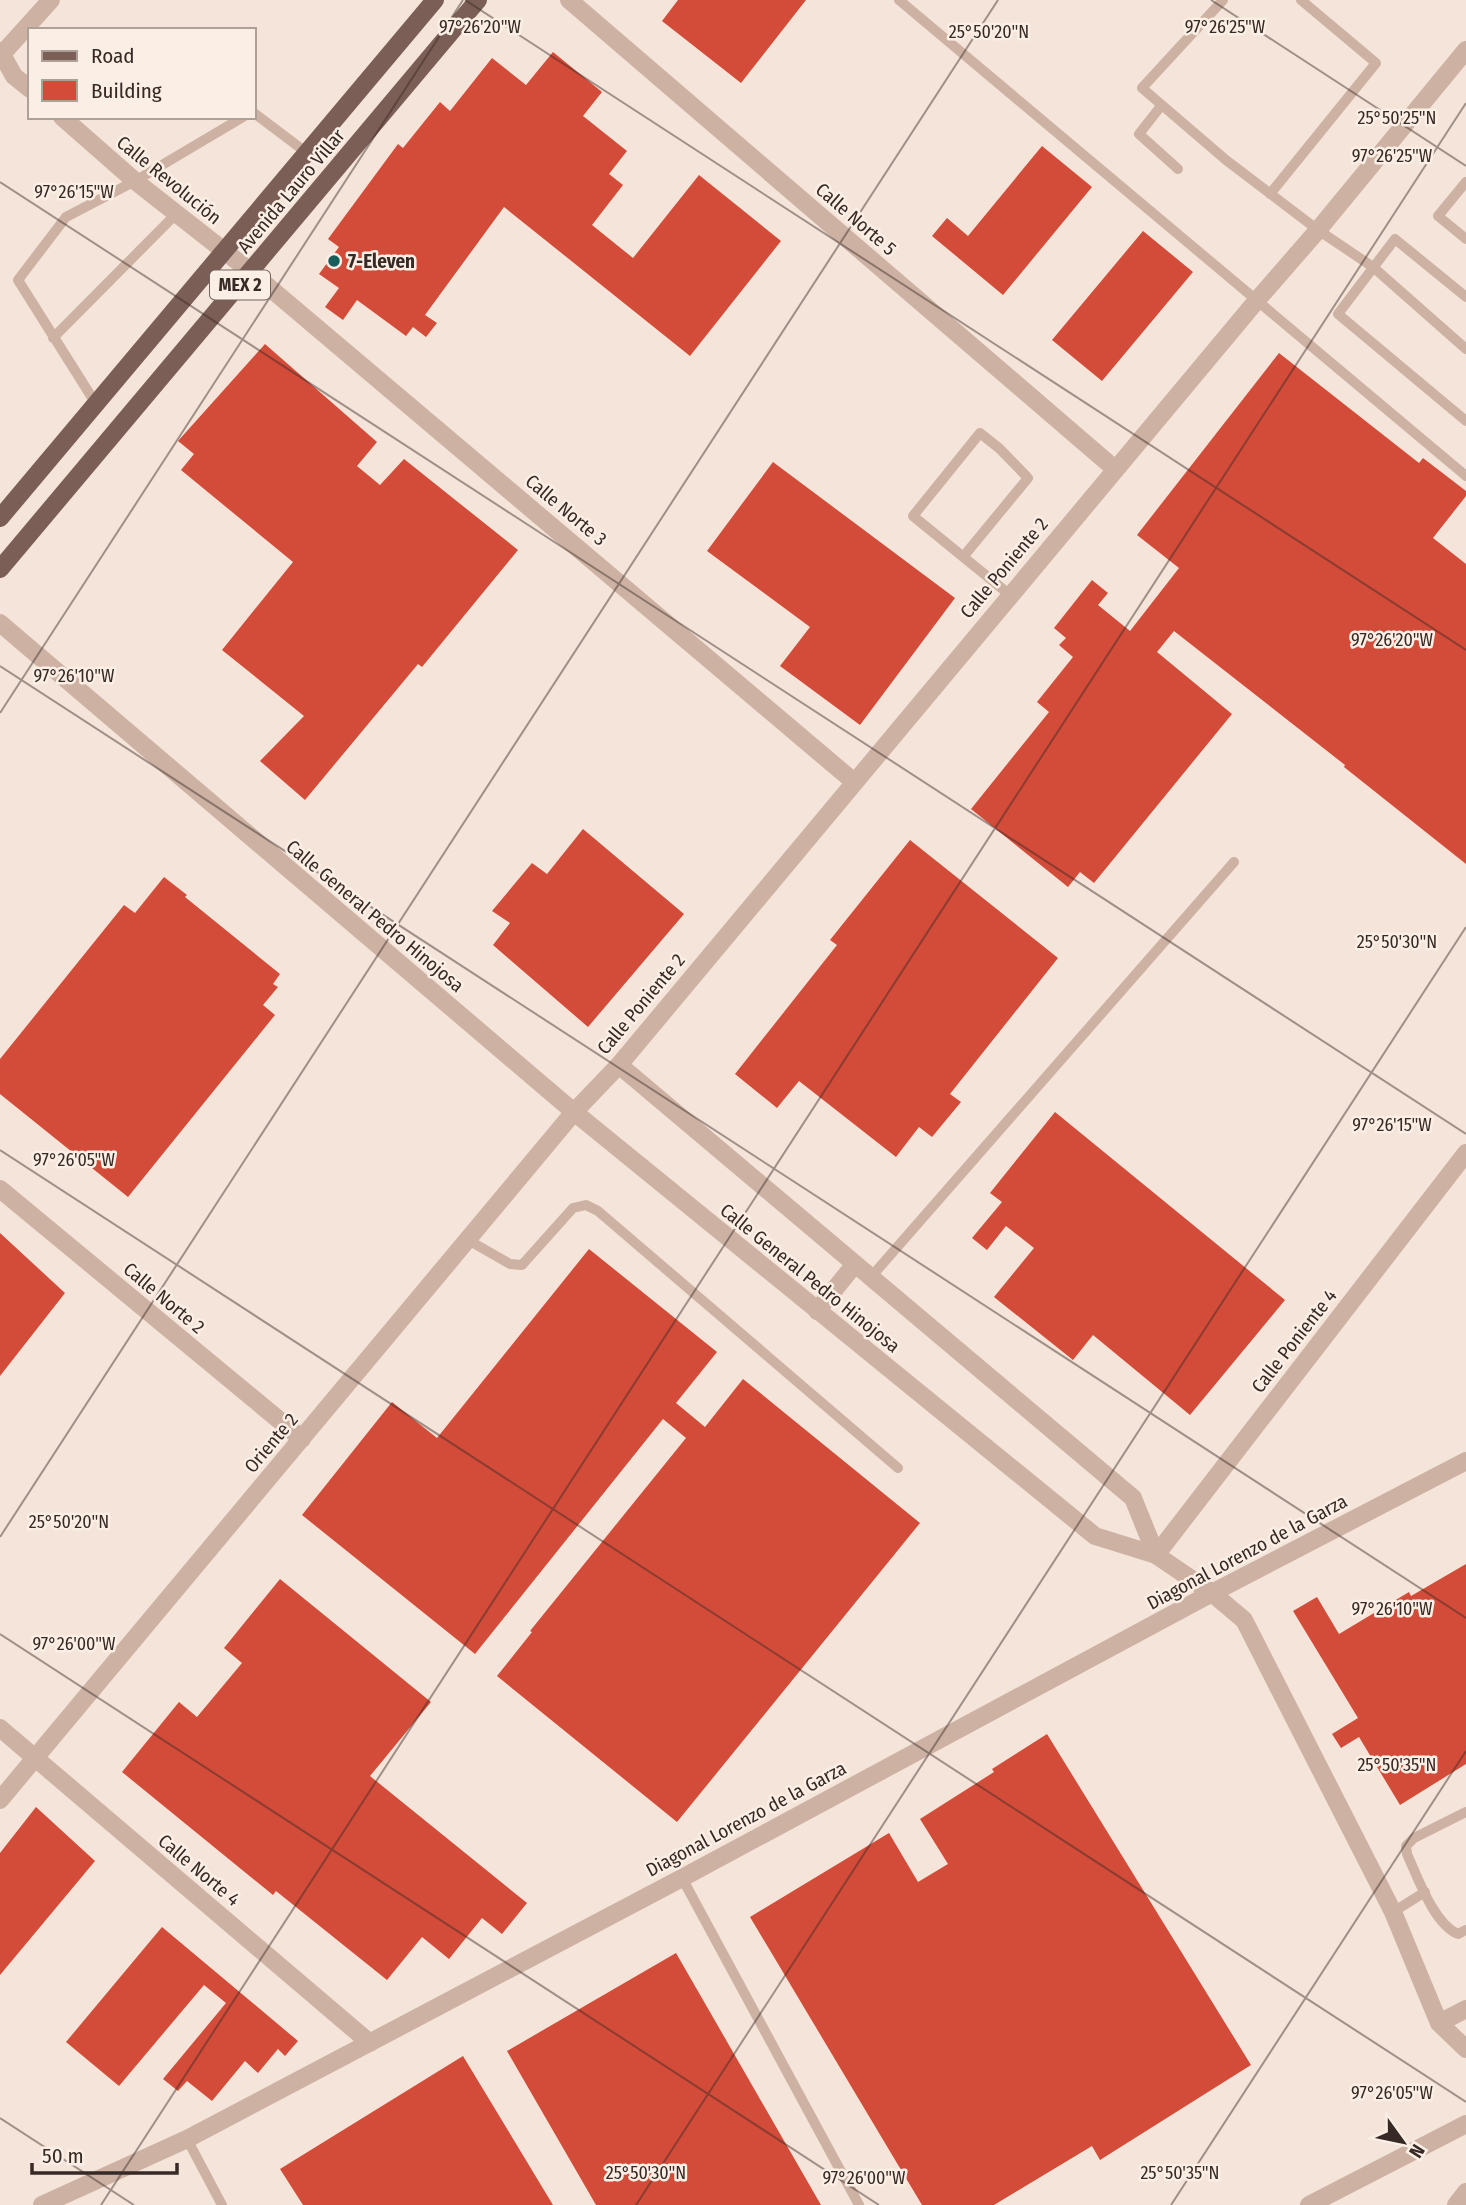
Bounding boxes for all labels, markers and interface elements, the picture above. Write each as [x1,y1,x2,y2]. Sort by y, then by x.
text: 97°26'20"W [439,16,521,38]
text: 97°26'25"W [1185,16,1266,38]
text: 25°50'20"N [949,21,1029,43]
legend [28,28,256,119]
text: Road [91,43,135,69]
text: Building [91,78,162,104]
text: 25°50'25"N [1358,107,1436,129]
street label: Avenida Lauro Villar [232,124,350,258]
street label: Calle Revolución [112,131,226,229]
text: 97°26'25"W [1352,145,1433,167]
street label: Calle Norte 5 [811,178,901,260]
text: 97°26'15"W [34,181,114,203]
place label: 7-Eleven [348,250,415,273]
marker: 7-Eleven [326,253,342,269]
road number: MEX 2 [210,270,270,300]
street label: Calle Norte 3 [521,469,611,551]
street label: Calle Poniente 2 [955,513,1053,623]
text: 97°26'20"W [1351,629,1433,651]
text: 97°26'10"W [33,665,115,687]
street label: Calle General Pedro Hinojosa [282,835,468,997]
text: 25°50'30"N [1357,931,1437,953]
street label: Calle Poniente 2 [592,949,690,1059]
text: 97°26'15"W [1352,1114,1432,1136]
text: 97°26'05"W [33,1149,115,1171]
street label: Calle General Pedro Hinojosa [716,1198,904,1358]
street label: Calle Norte 2 [119,1257,209,1339]
street label: Calle Poniente 4 [1246,1285,1342,1397]
street label: Oriente 2 [239,1408,303,1478]
street label: Diagonal Lorenzo de la Garza [1143,1489,1351,1615]
text: 25°50'20"N [29,1511,109,1533]
text: 97°26'10"W [1351,1598,1433,1620]
text: 97°26'00"W [32,1633,116,1655]
text: 25°50'35"N [1357,1754,1437,1776]
street label: Diagonal Lorenzo de la Garza [642,1756,850,1882]
street label: Calle Norte 4 [153,1829,245,1911]
text: 97°26'05"W [1351,2082,1433,2104]
north arrow [1368,2107,1438,2177]
scale bar [32,2132,177,2176]
text: N [1404,2140,1430,2162]
text: 50 m [42,2143,84,2169]
text: 25°50'30"N [606,2162,686,2184]
text: 25°50'35"N [1140,2162,1220,2184]
text: 97°26'00"W [822,2167,906,2189]

